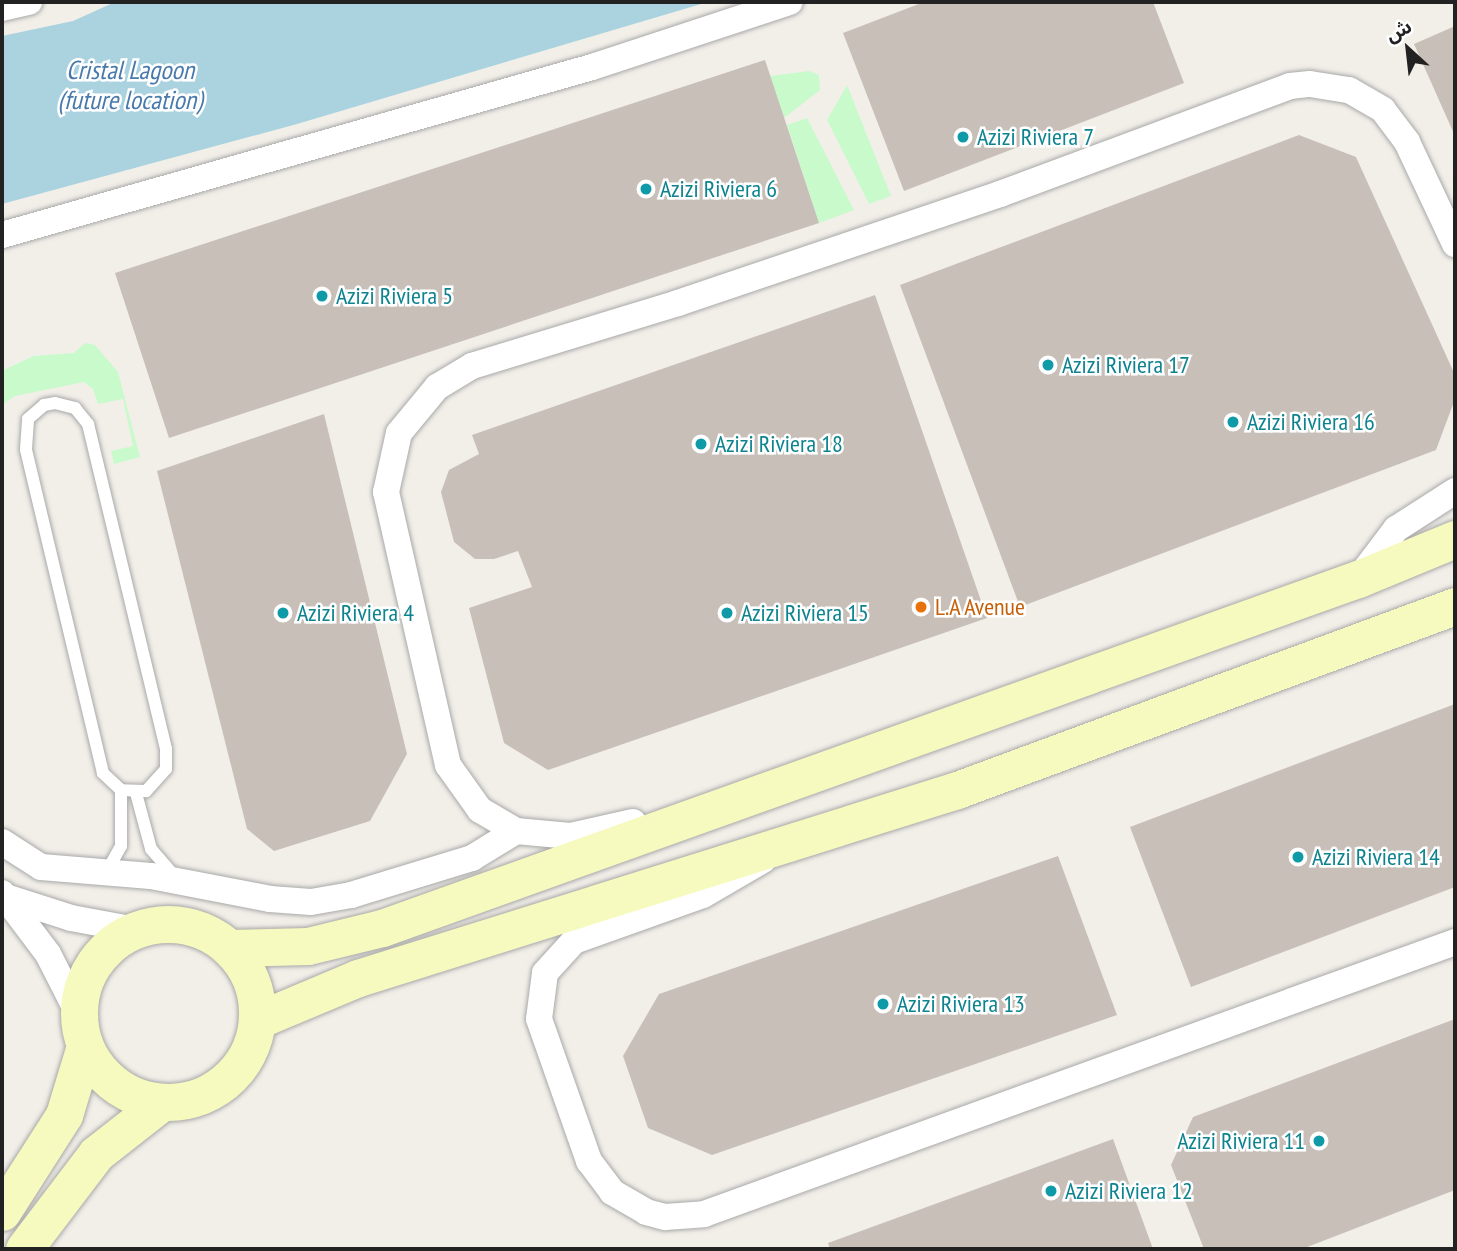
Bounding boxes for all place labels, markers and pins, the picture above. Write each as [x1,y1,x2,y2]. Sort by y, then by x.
place label: Azizi Riviera 7 [977,123,1094,151]
marker: Azizi Riviera 7 [955,129,971,145]
place label: Azizi Riviera 6 [660,175,777,203]
marker: Azizi Riviera 6 [638,181,654,197]
place label: Azizi Riviera 5 [336,282,453,310]
marker: Azizi Riviera 5 [314,288,330,304]
place label: Azizi Riviera 17 [1062,351,1190,379]
marker: Azizi Riviera 17 [1040,357,1056,373]
place label: Azizi Riviera 16 [1247,408,1375,436]
marker: Azizi Riviera 16 [1225,414,1241,430]
place label: Azizi Riviera 18 [715,430,843,458]
marker: Azizi Riviera 18 [693,436,709,452]
place label: L.A Avenue [935,593,1026,621]
place label: Azizi Riviera 4 [297,599,414,627]
place label: Azizi Riviera 15 [741,599,869,627]
marker: L.A Avenue [913,599,929,615]
marker: Azizi Riviera 4 [275,605,291,621]
marker: Azizi Riviera 15 [719,605,735,621]
place label: Azizi Riviera 14 [1312,843,1440,871]
marker: Azizi Riviera 14 [1290,849,1306,865]
place label: Azizi Riviera 13 [897,990,1025,1018]
marker: Azizi Riviera 13 [875,996,891,1012]
place label: Azizi Riviera 11 [1177,1127,1305,1155]
marker: Azizi Riviera 11 [1311,1133,1327,1149]
place label: Azizi Riviera 12 [1065,1177,1193,1205]
marker: Azizi Riviera 12 [1043,1183,1059,1199]

